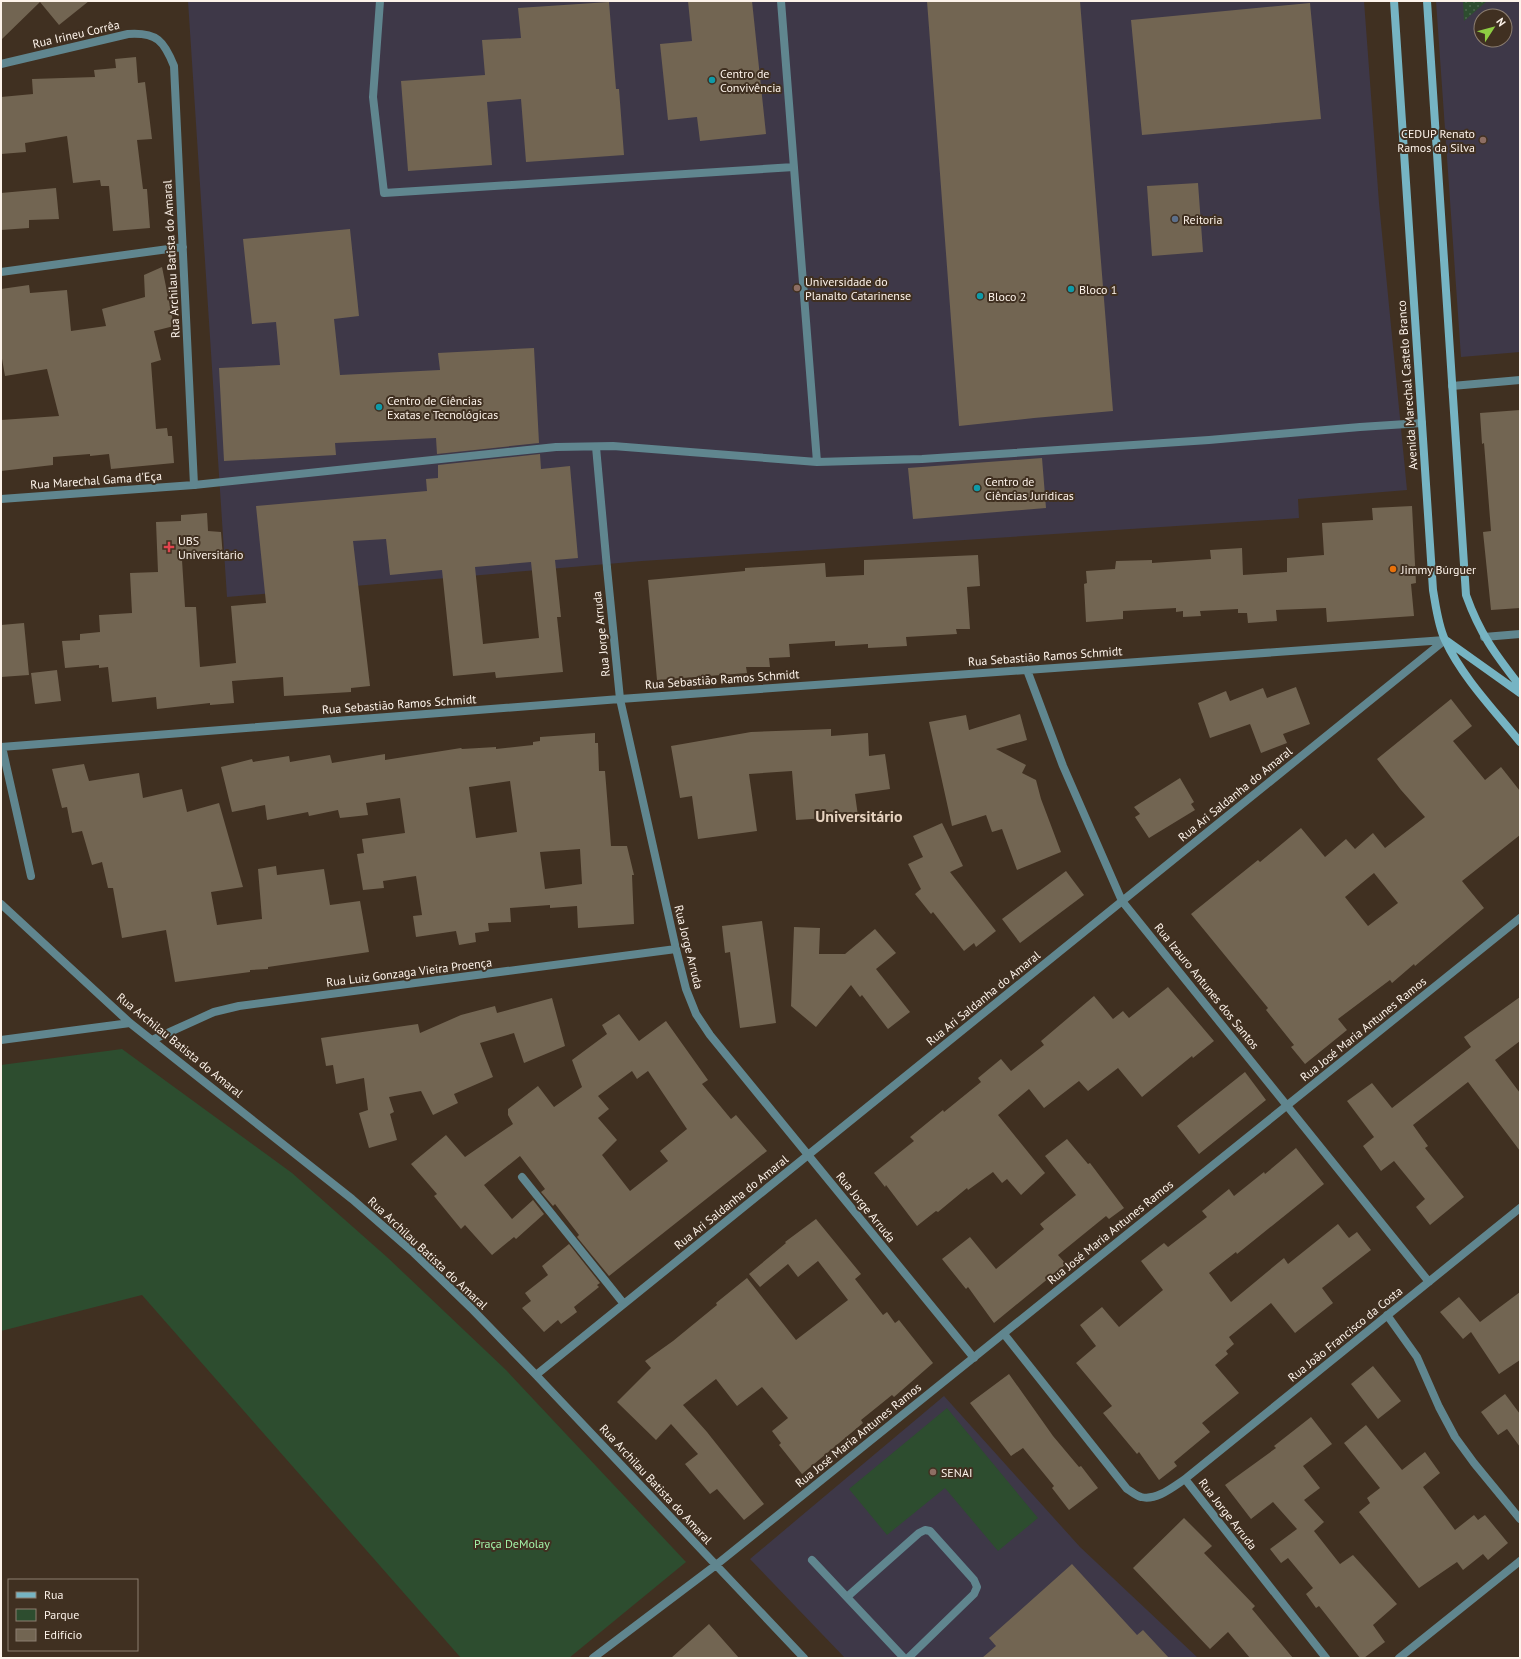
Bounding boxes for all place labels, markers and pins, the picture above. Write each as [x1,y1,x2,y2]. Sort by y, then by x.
place label: Centro de Convivência [720,66,781,95]
marker: Centro de Convivência [707,75,717,85]
place label: CEDUP Renato Ramos da Silva [1397,126,1475,155]
marker: CEDUP Renato Ramos da Silva [1478,135,1488,145]
place label: Reitoria [1183,212,1223,227]
marker: Reitoria [1170,214,1180,224]
place label: Universidade do Planalto Catarinense [805,274,911,303]
place label: Bloco 1 [1079,282,1117,297]
marker: Universidade do Planalto Catarinense [792,283,802,293]
marker: Bloco 1 [1066,284,1076,294]
place label: Bloco 2 [988,289,1026,304]
marker: Bloco 2 [975,291,985,301]
place label: Centro de Ciências Exatas e Tecnológicas [387,393,498,422]
marker: Centro de Ciências Exatas e Tecnológicas [374,402,384,412]
place label: Centro de Ciências Jurídicas [985,474,1074,503]
marker: Centro de Ciências Jurídicas [972,483,982,493]
place label: UBS Universitário [178,533,243,562]
marker: UBS Universitário [163,541,175,553]
place label: Jimmy Búrguer [1400,562,1476,577]
marker: Jimmy Búrguer [1388,564,1398,574]
place label: SENAI [941,1465,972,1480]
marker: SENAI [928,1467,938,1477]

